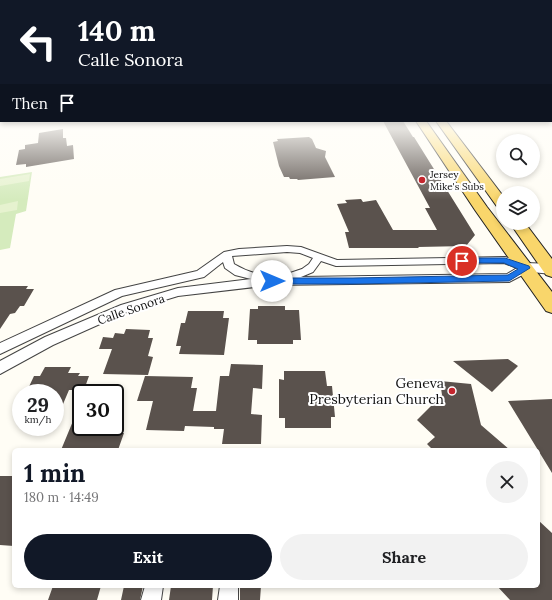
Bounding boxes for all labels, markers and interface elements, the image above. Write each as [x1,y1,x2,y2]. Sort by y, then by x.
text: 140 m [78,13,156,49]
icon: left [12,16,64,68]
text: Calle Sonora [78,48,183,71]
icon: arrive [56,92,78,114]
text: Then [12,94,48,113]
map controls [496,134,540,230]
button: search [496,134,540,178]
place label: Jersey Mike's Subs [429,168,484,193]
marker: Jersey Mike's Subs [417,175,427,185]
button: layers [496,186,540,230]
pin [445,244,479,278]
icon: arrive [451,250,473,272]
position arrow [251,260,293,302]
street label: Calle Sonora [95,290,167,328]
place label: Geneva Presbyterian Church [309,374,444,408]
speed limit sign: 30 [72,384,124,436]
marker: Geneva Presbyterian Church [447,386,457,396]
text: 29 [27,392,49,417]
text: km/h [24,413,52,426]
text: 1 min [24,458,85,489]
button: close [486,461,528,503]
text: 180 m · 14:49 [24,489,99,506]
button: Exit [24,534,272,580]
button: Share [280,534,528,580]

